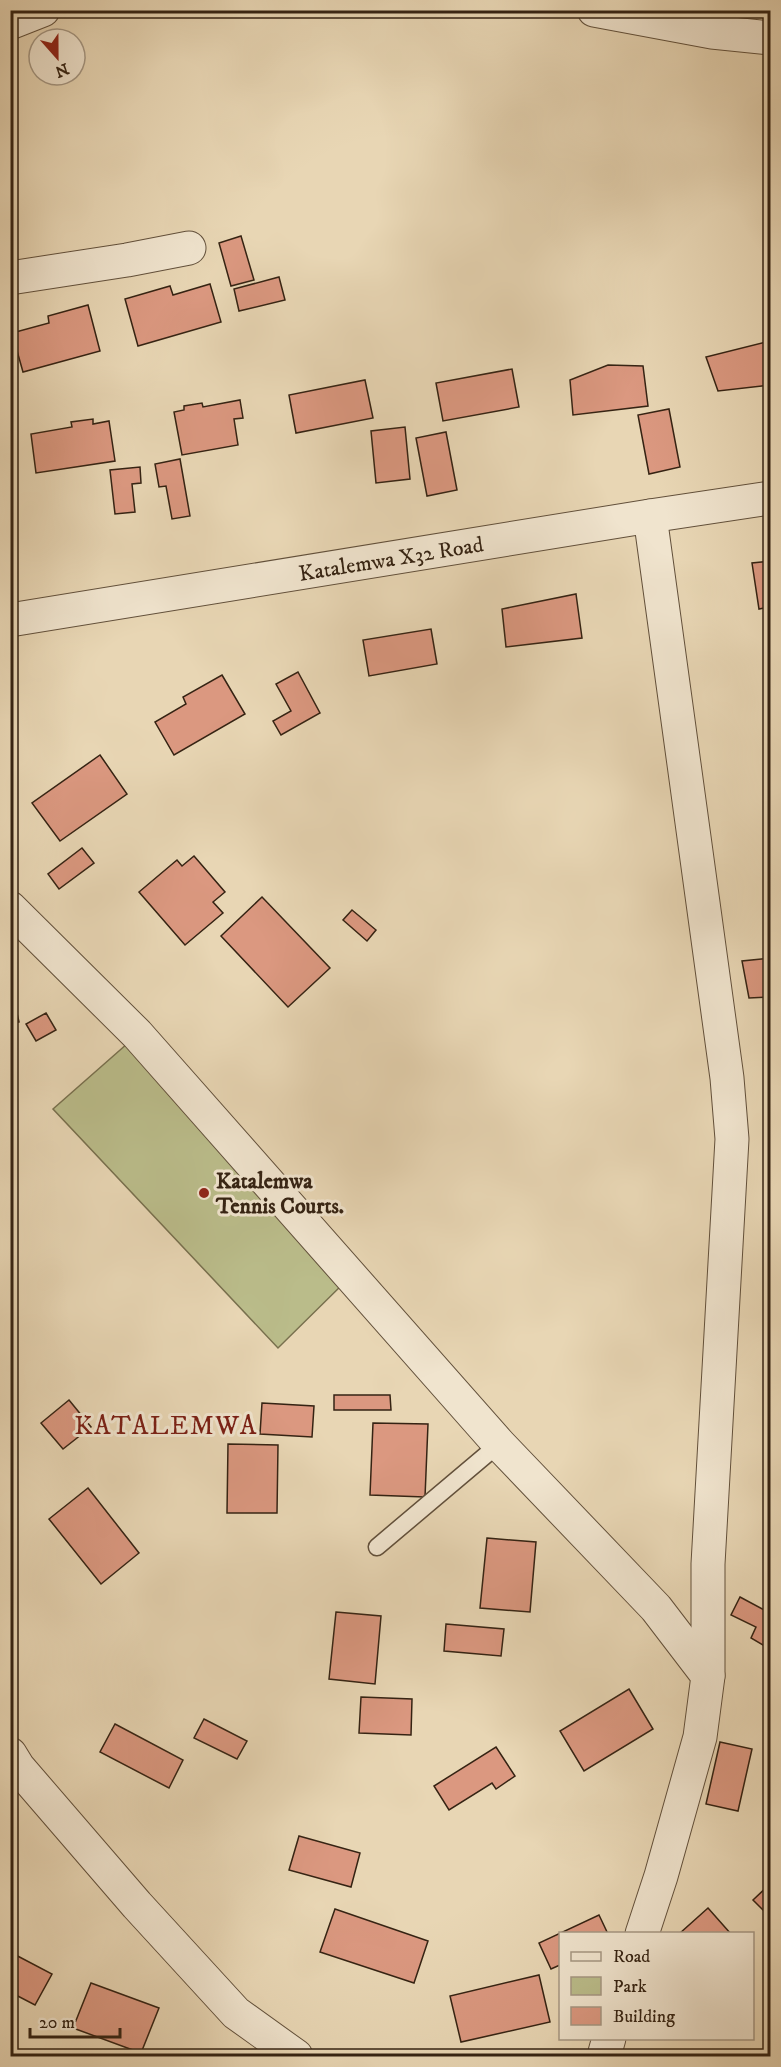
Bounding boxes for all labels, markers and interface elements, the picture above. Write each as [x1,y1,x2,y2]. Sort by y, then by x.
north arrow [27,27,87,87]
text: N [52,58,72,82]
street label: Katalemwa X32 Road [297,531,486,588]
place label: Katalemwa Tennis Courts. [215,1168,344,1220]
marker: Katalemwa Tennis Courts. [197,1186,211,1200]
district label: KATALEMWA [74,1410,258,1443]
legend [559,1932,754,2040]
text: Road [613,1946,650,1968]
text: Park [613,1976,647,1998]
scale bar [30,2001,120,2039]
text: Building [613,2006,675,2028]
text: 20 m [39,2012,75,2034]

